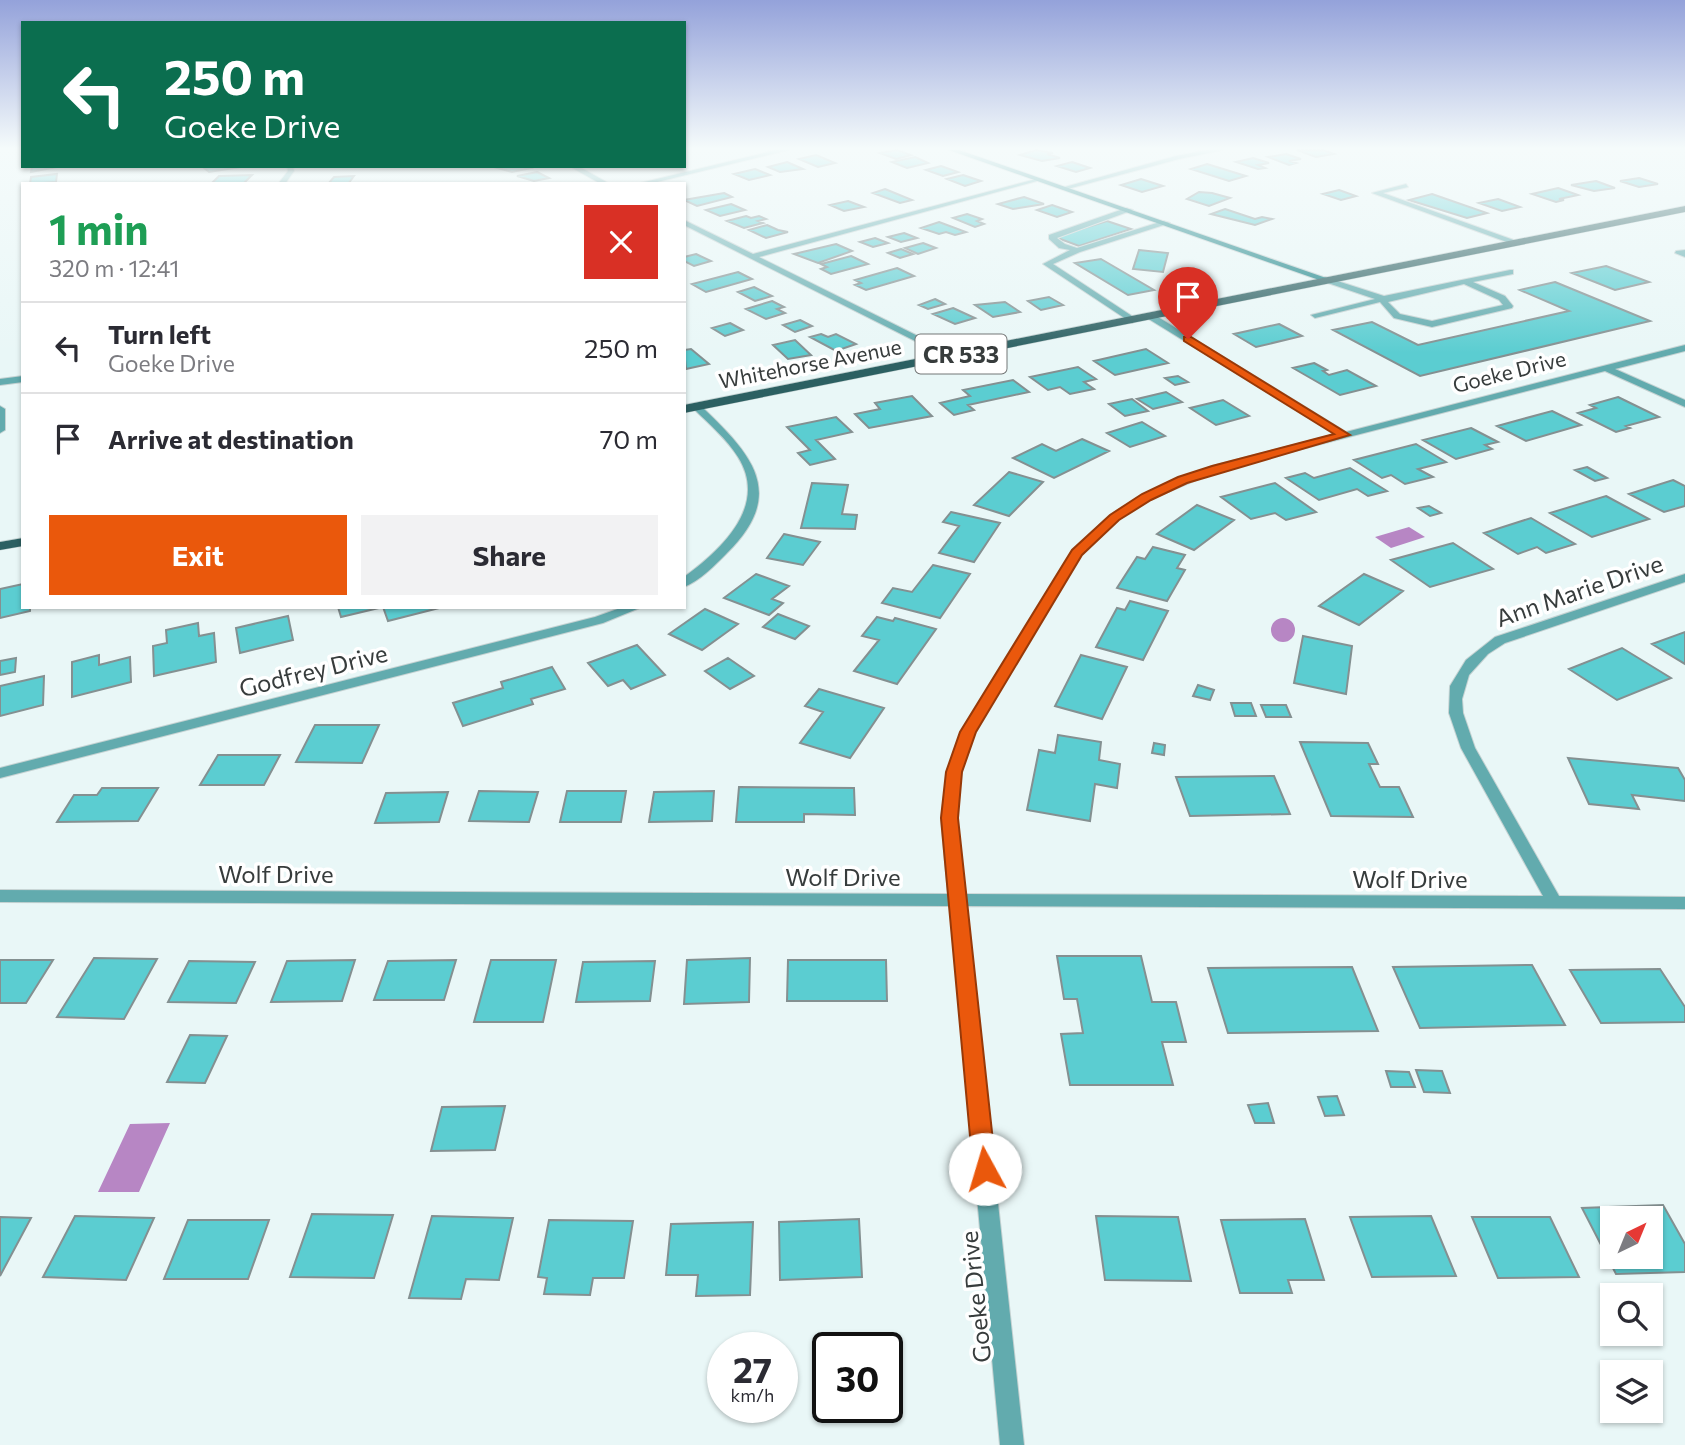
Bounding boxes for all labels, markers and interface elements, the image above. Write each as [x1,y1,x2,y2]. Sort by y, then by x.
text: 250 m [164,45,305,105]
icon: left [49,49,140,140]
text: Goeke Drive [164,105,340,145]
text: 1 min [49,202,149,254]
button: close [584,205,658,279]
text: 320 m · 12:41 [49,254,179,282]
pin [1158,267,1218,339]
icon: arrive [1169,278,1207,316]
text: Turn left [108,318,211,349]
icon: left [49,329,87,367]
text: 250 m [584,332,658,363]
street label: Whitehorse Avenue [716,333,904,393]
road number: CR 533 [916,334,1006,374]
street label: Goeke Drive [1450,345,1568,397]
text: Goeke Drive [108,349,235,377]
icon: arrive [49,420,87,458]
text: Arrive at destination [108,423,354,454]
text: 70 m [600,423,658,454]
button: Exit [49,515,347,595]
button: Share [361,515,658,595]
street label: Ann Marie Drive [1492,548,1666,632]
street label: Godfrey Drive [236,638,390,702]
street label: Wolf Drive [218,859,334,888]
street label: Wolf Drive [785,862,901,891]
street label: Wolf Drive [1352,864,1468,893]
position arrow [948,1132,1022,1206]
north arrow [1600,1206,1662,1269]
map controls [1600,1206,1663,1423]
street label: Goeke Drive [954,1230,996,1364]
button: search [1600,1283,1663,1346]
speed limit sign: 30 [812,1332,903,1423]
text: 27 [733,1347,772,1390]
button: layers [1600,1360,1663,1423]
text: km/h [731,1384,774,1406]

